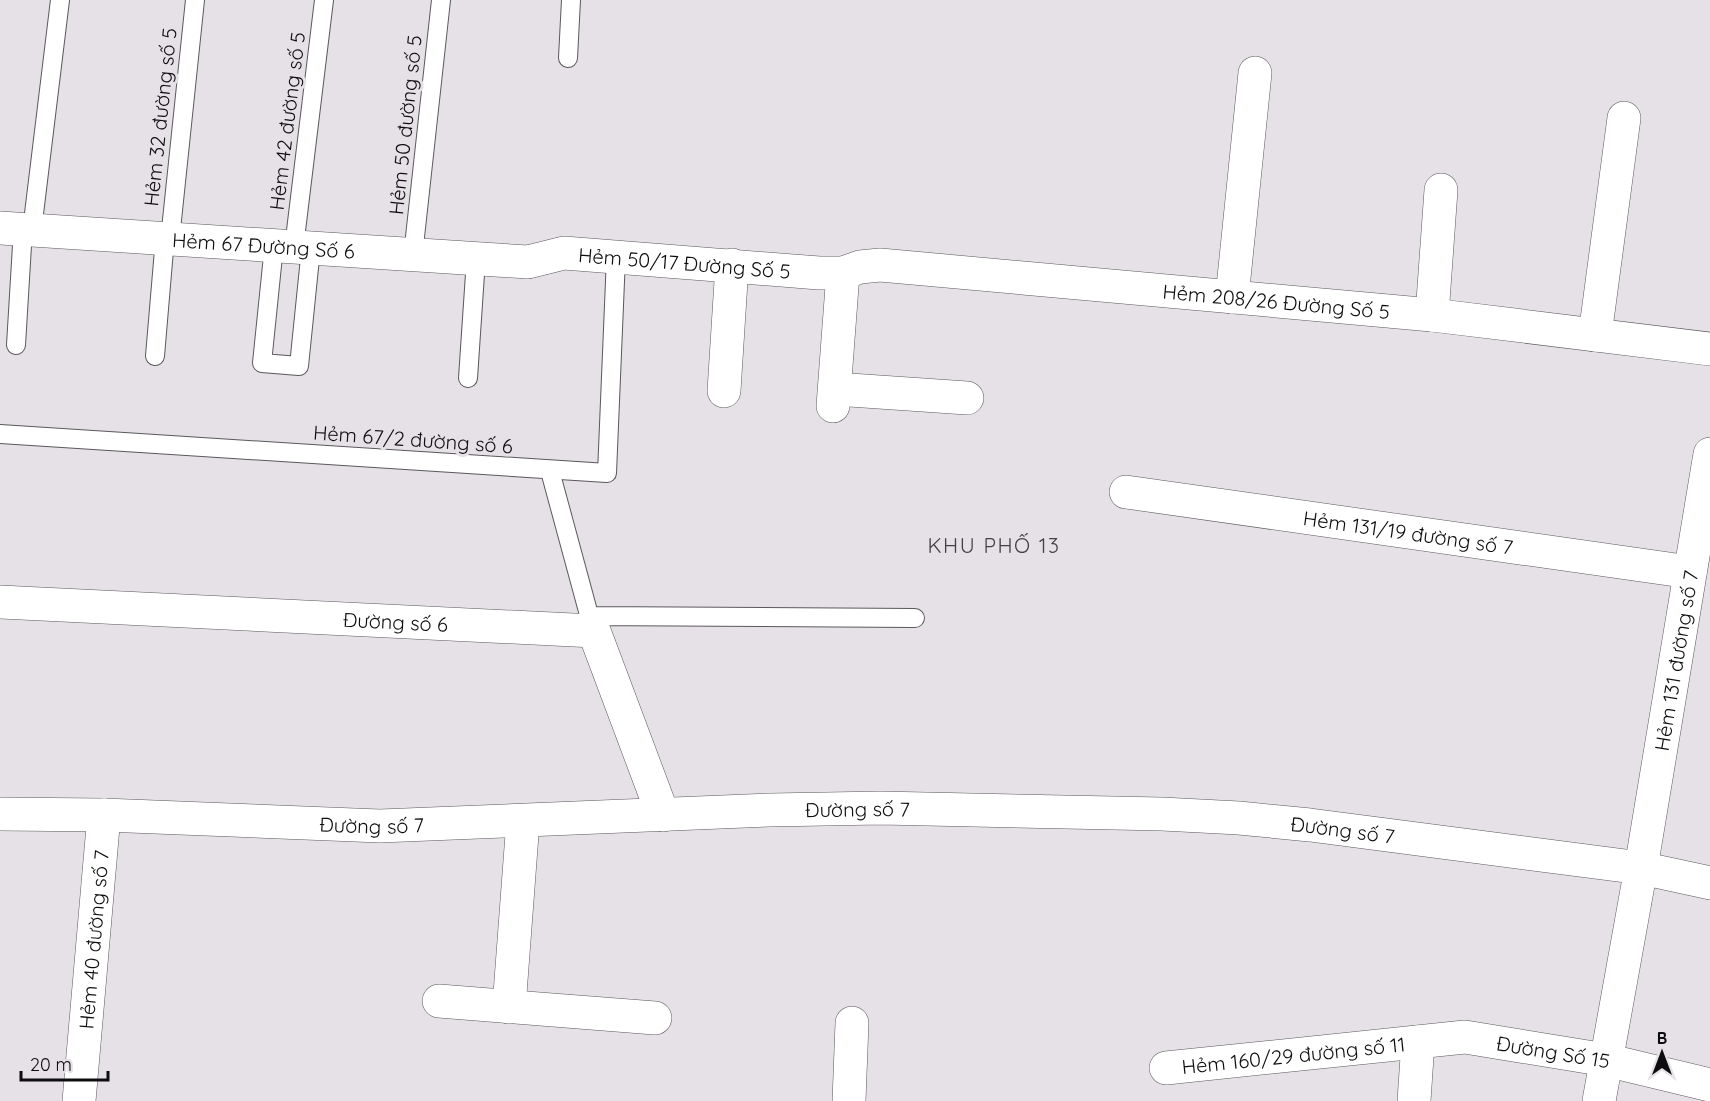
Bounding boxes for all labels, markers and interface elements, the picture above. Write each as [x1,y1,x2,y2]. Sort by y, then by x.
street label: Hẻm 32 đường số 5 [138,27,182,207]
street label: Hẻm 42 đường số 5 [264,30,310,212]
street label: Hẻm 50 đường số 5 [383,34,427,216]
street label: Hẻm 67 Đường Số 6 [171,227,356,263]
street label: Hẻm 50/17 Đường Số 5 [577,242,792,283]
street label: Hẻm 208/26 Đường Số 5 [1162,278,1391,324]
street label: Hẻm 67/2 đường số 6 [312,420,514,458]
street label: Hẻm 131/19 đường số 7 [1302,505,1515,559]
district label: KHU PHỐ 13 [927,532,1061,558]
street label: Hẻm 131 đường số 7 [1648,569,1703,753]
street label: Đường số 6 [342,606,449,636]
street label: Đường số 7 [805,795,910,822]
street label: Đường số 7 [319,811,425,839]
street label: Đường số 7 [1289,811,1396,848]
street label: Hẻm 40 đường số 7 [73,849,113,1030]
north arrow [1632,1023,1692,1083]
text: B [1657,1028,1667,1048]
street label: Đường Số 15 [1495,1030,1612,1073]
street label: Hẻm 160/29 đường số 11 [1180,1031,1406,1079]
scale bar [21,1044,108,1082]
text: 20 m [30,1053,72,1076]

